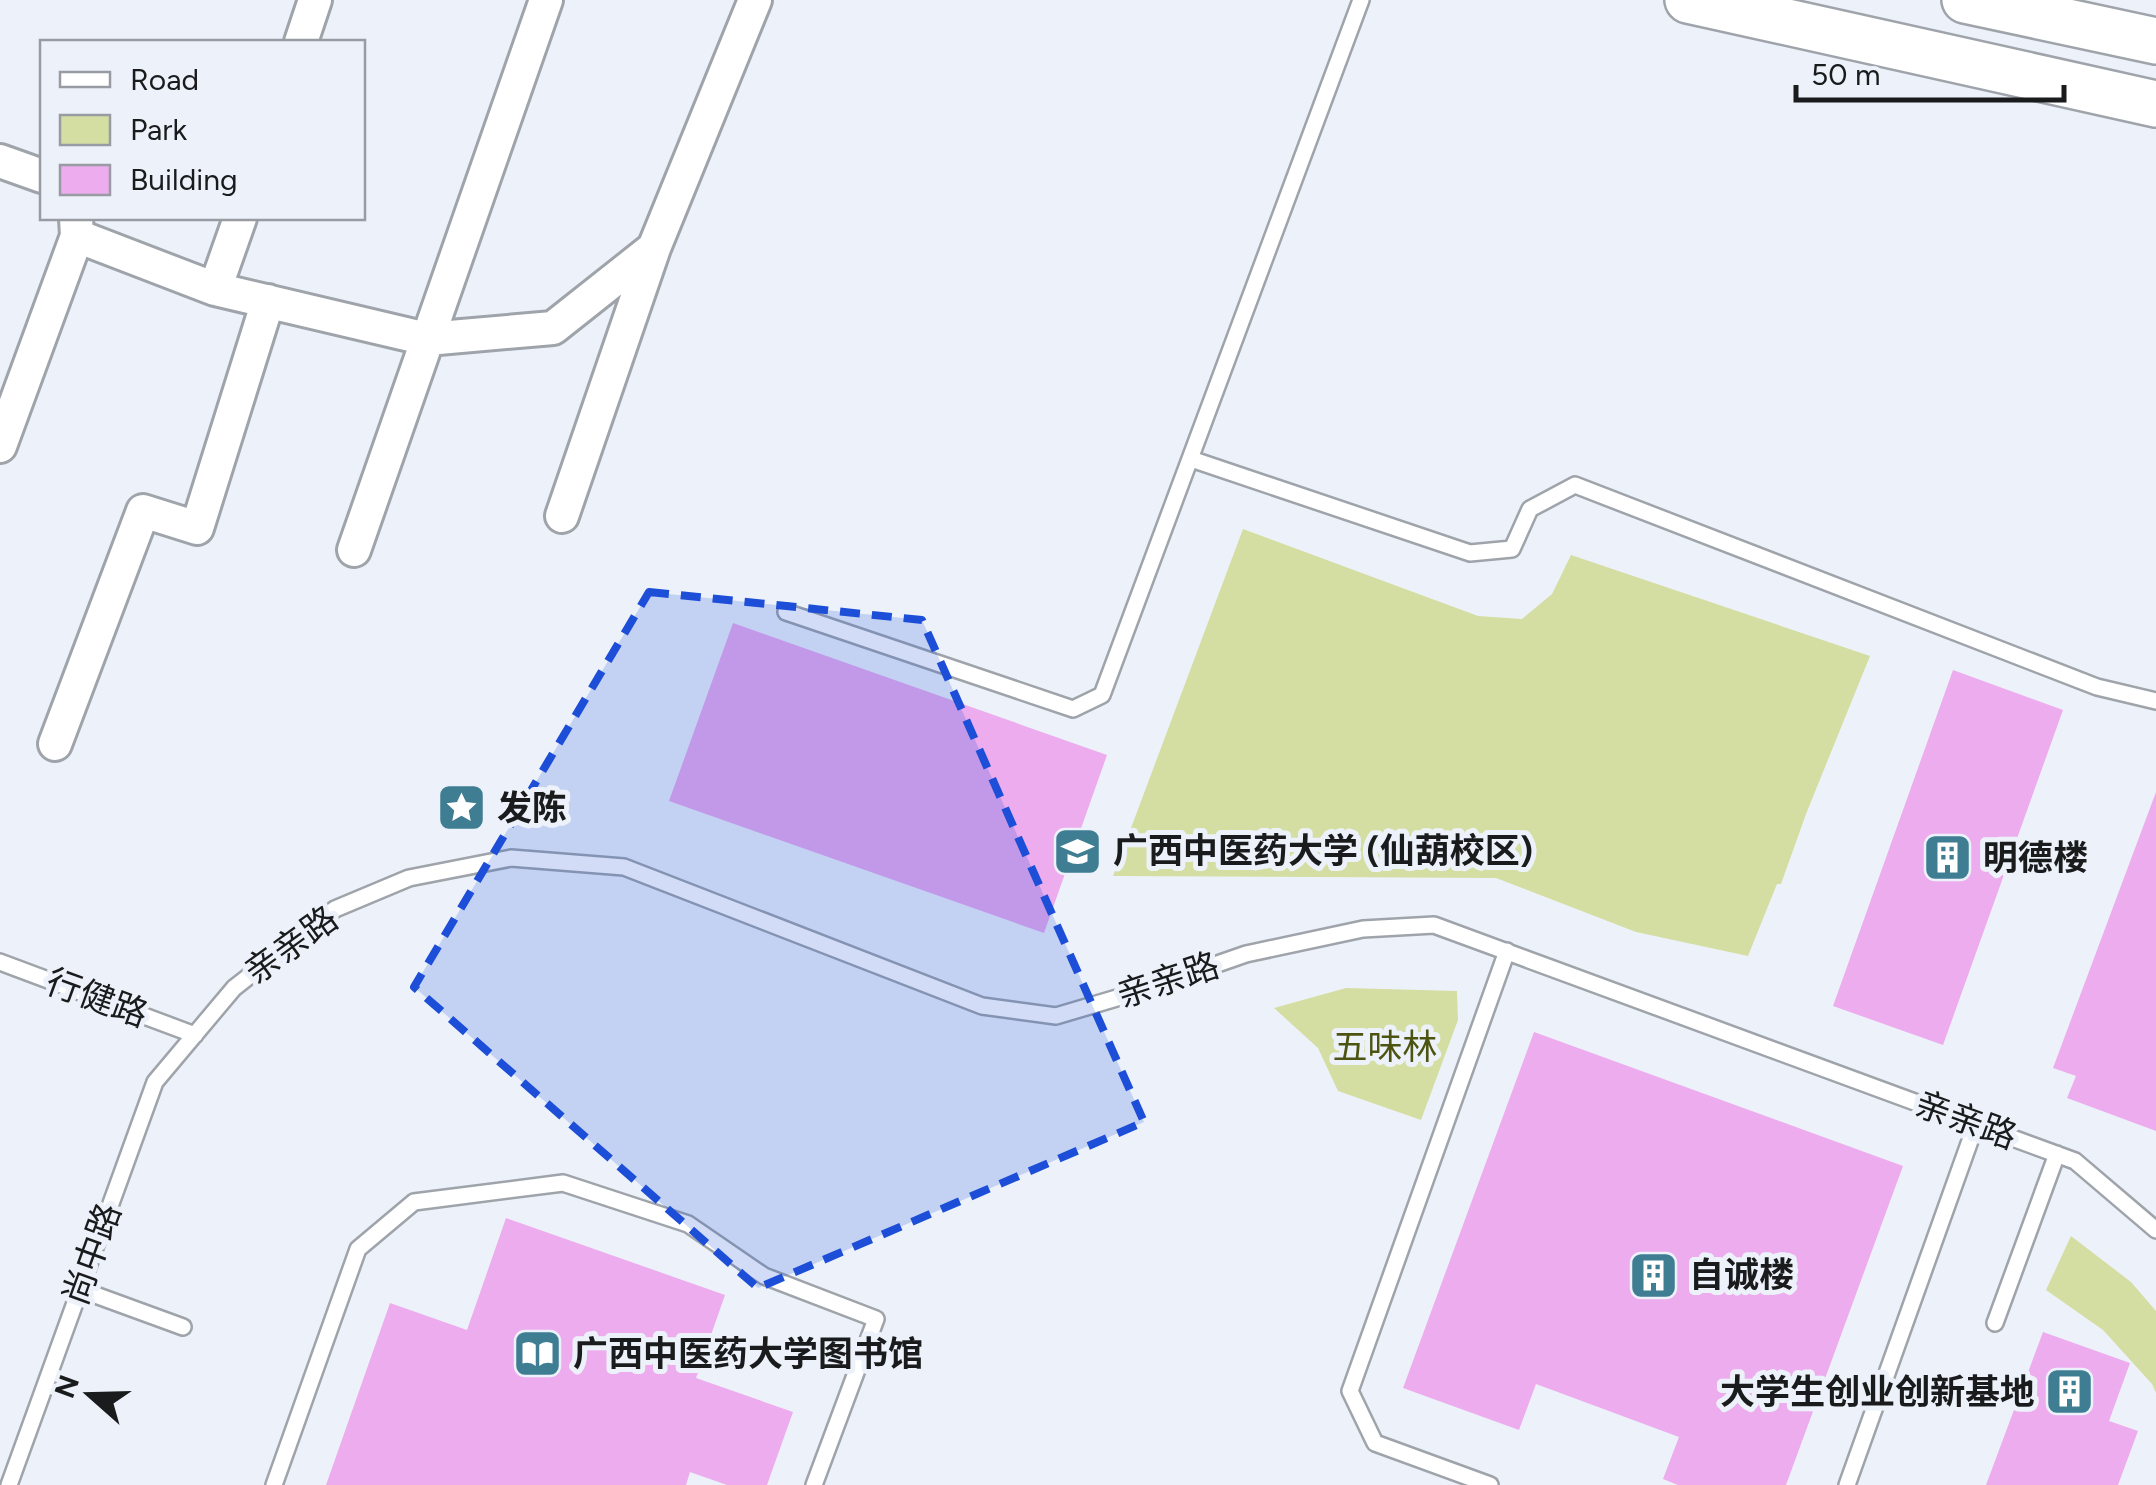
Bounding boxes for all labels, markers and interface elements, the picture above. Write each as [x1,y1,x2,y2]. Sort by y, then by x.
legend [40,40,365,220]
scale bar [1796,40,2064,102]
text: 50 m [1811,56,1880,93]
text: Road [130,61,199,98]
text: Park [130,111,188,148]
text: Building [130,161,238,198]
place icon: 发陈 [436,782,488,834]
place label: 发陈 [497,787,567,829]
school or university icon: 广西中医药大学 (仙葫校区) [1052,825,1104,877]
place label: 广西中医药大学 (仙葫校区) [1113,830,1533,872]
building icon: 明德楼 [1922,832,1974,884]
place label: 明德楼 [1983,837,2088,879]
street label: 亲亲路 [236,897,346,993]
street label: 亲亲路 [1112,944,1224,1016]
street label: 行健路 [40,960,154,1036]
park label: 五味林 [1332,1026,1438,1068]
street label: 亲亲路 [1909,1082,2023,1158]
street label: 尚中路 [54,1197,130,1311]
building icon: 自诚楼 [1628,1249,1680,1301]
place label: 自诚楼 [1689,1254,1794,1296]
library icon: 广西中医药大学图书馆 [512,1328,564,1380]
place label: 广西中医药大学图书馆 [573,1333,923,1375]
north arrow [40,1345,140,1445]
building icon: 大学生创业创新基地 [2044,1366,2096,1418]
text: N [47,1370,86,1402]
place label: 大学生创业创新基地 [1720,1371,2035,1413]

